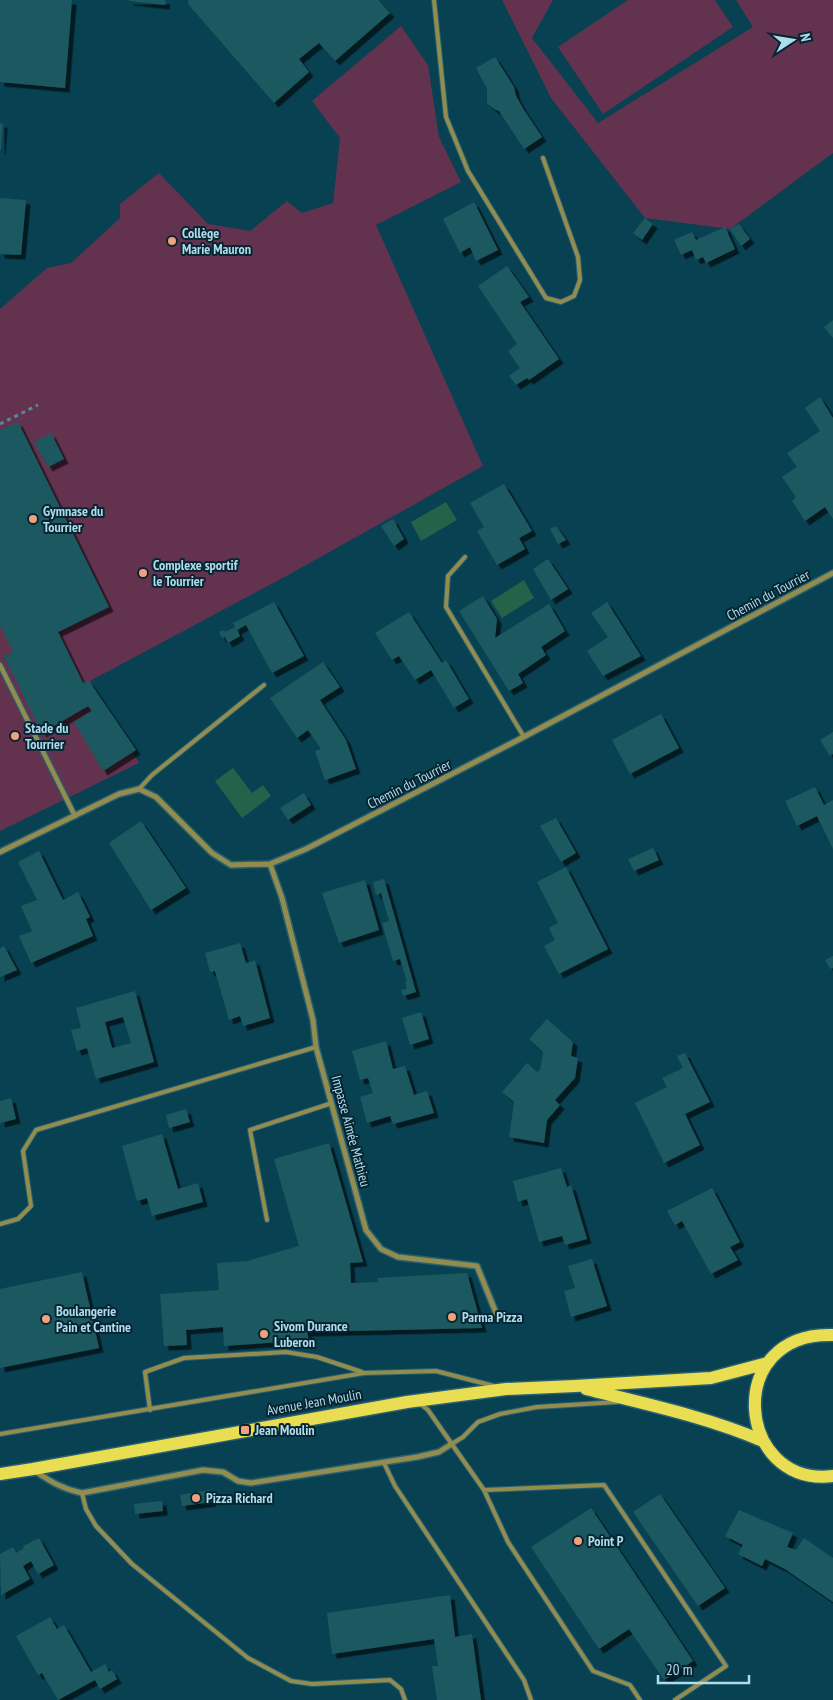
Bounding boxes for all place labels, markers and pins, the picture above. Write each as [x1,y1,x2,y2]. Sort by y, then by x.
place label: Collège Marie Mauron [182,224,251,258]
marker: Collège Marie Mauron [166,235,178,247]
place label: Gymnase du Tourrier [43,502,103,536]
marker: Gymnase du Tourrier [27,513,39,525]
place label: Complexe sportif le Tourrier [153,556,239,590]
marker: Complexe sportif le Tourrier [137,567,149,579]
place label: Stade du Tourrier [25,719,69,753]
marker: Stade du Tourrier [9,730,21,742]
place label: Boulangerie Pain et Cantine [56,1302,131,1336]
place label: Parma Pizza [462,1308,523,1326]
marker: Parma Pizza [446,1311,458,1323]
marker: Boulangerie Pain et Cantine [40,1313,52,1325]
place label: Sivom Durance Luberon [274,1317,348,1351]
marker: Sivom Durance Luberon [258,1328,270,1340]
place label: Jean Moulin [254,1421,315,1439]
marker: Jean Moulin [239,1424,251,1436]
place label: Pizza Richard [206,1489,273,1507]
marker: Pizza Richard [190,1492,202,1504]
place label: Point P [588,1532,624,1550]
marker: Point P [572,1535,584,1547]

